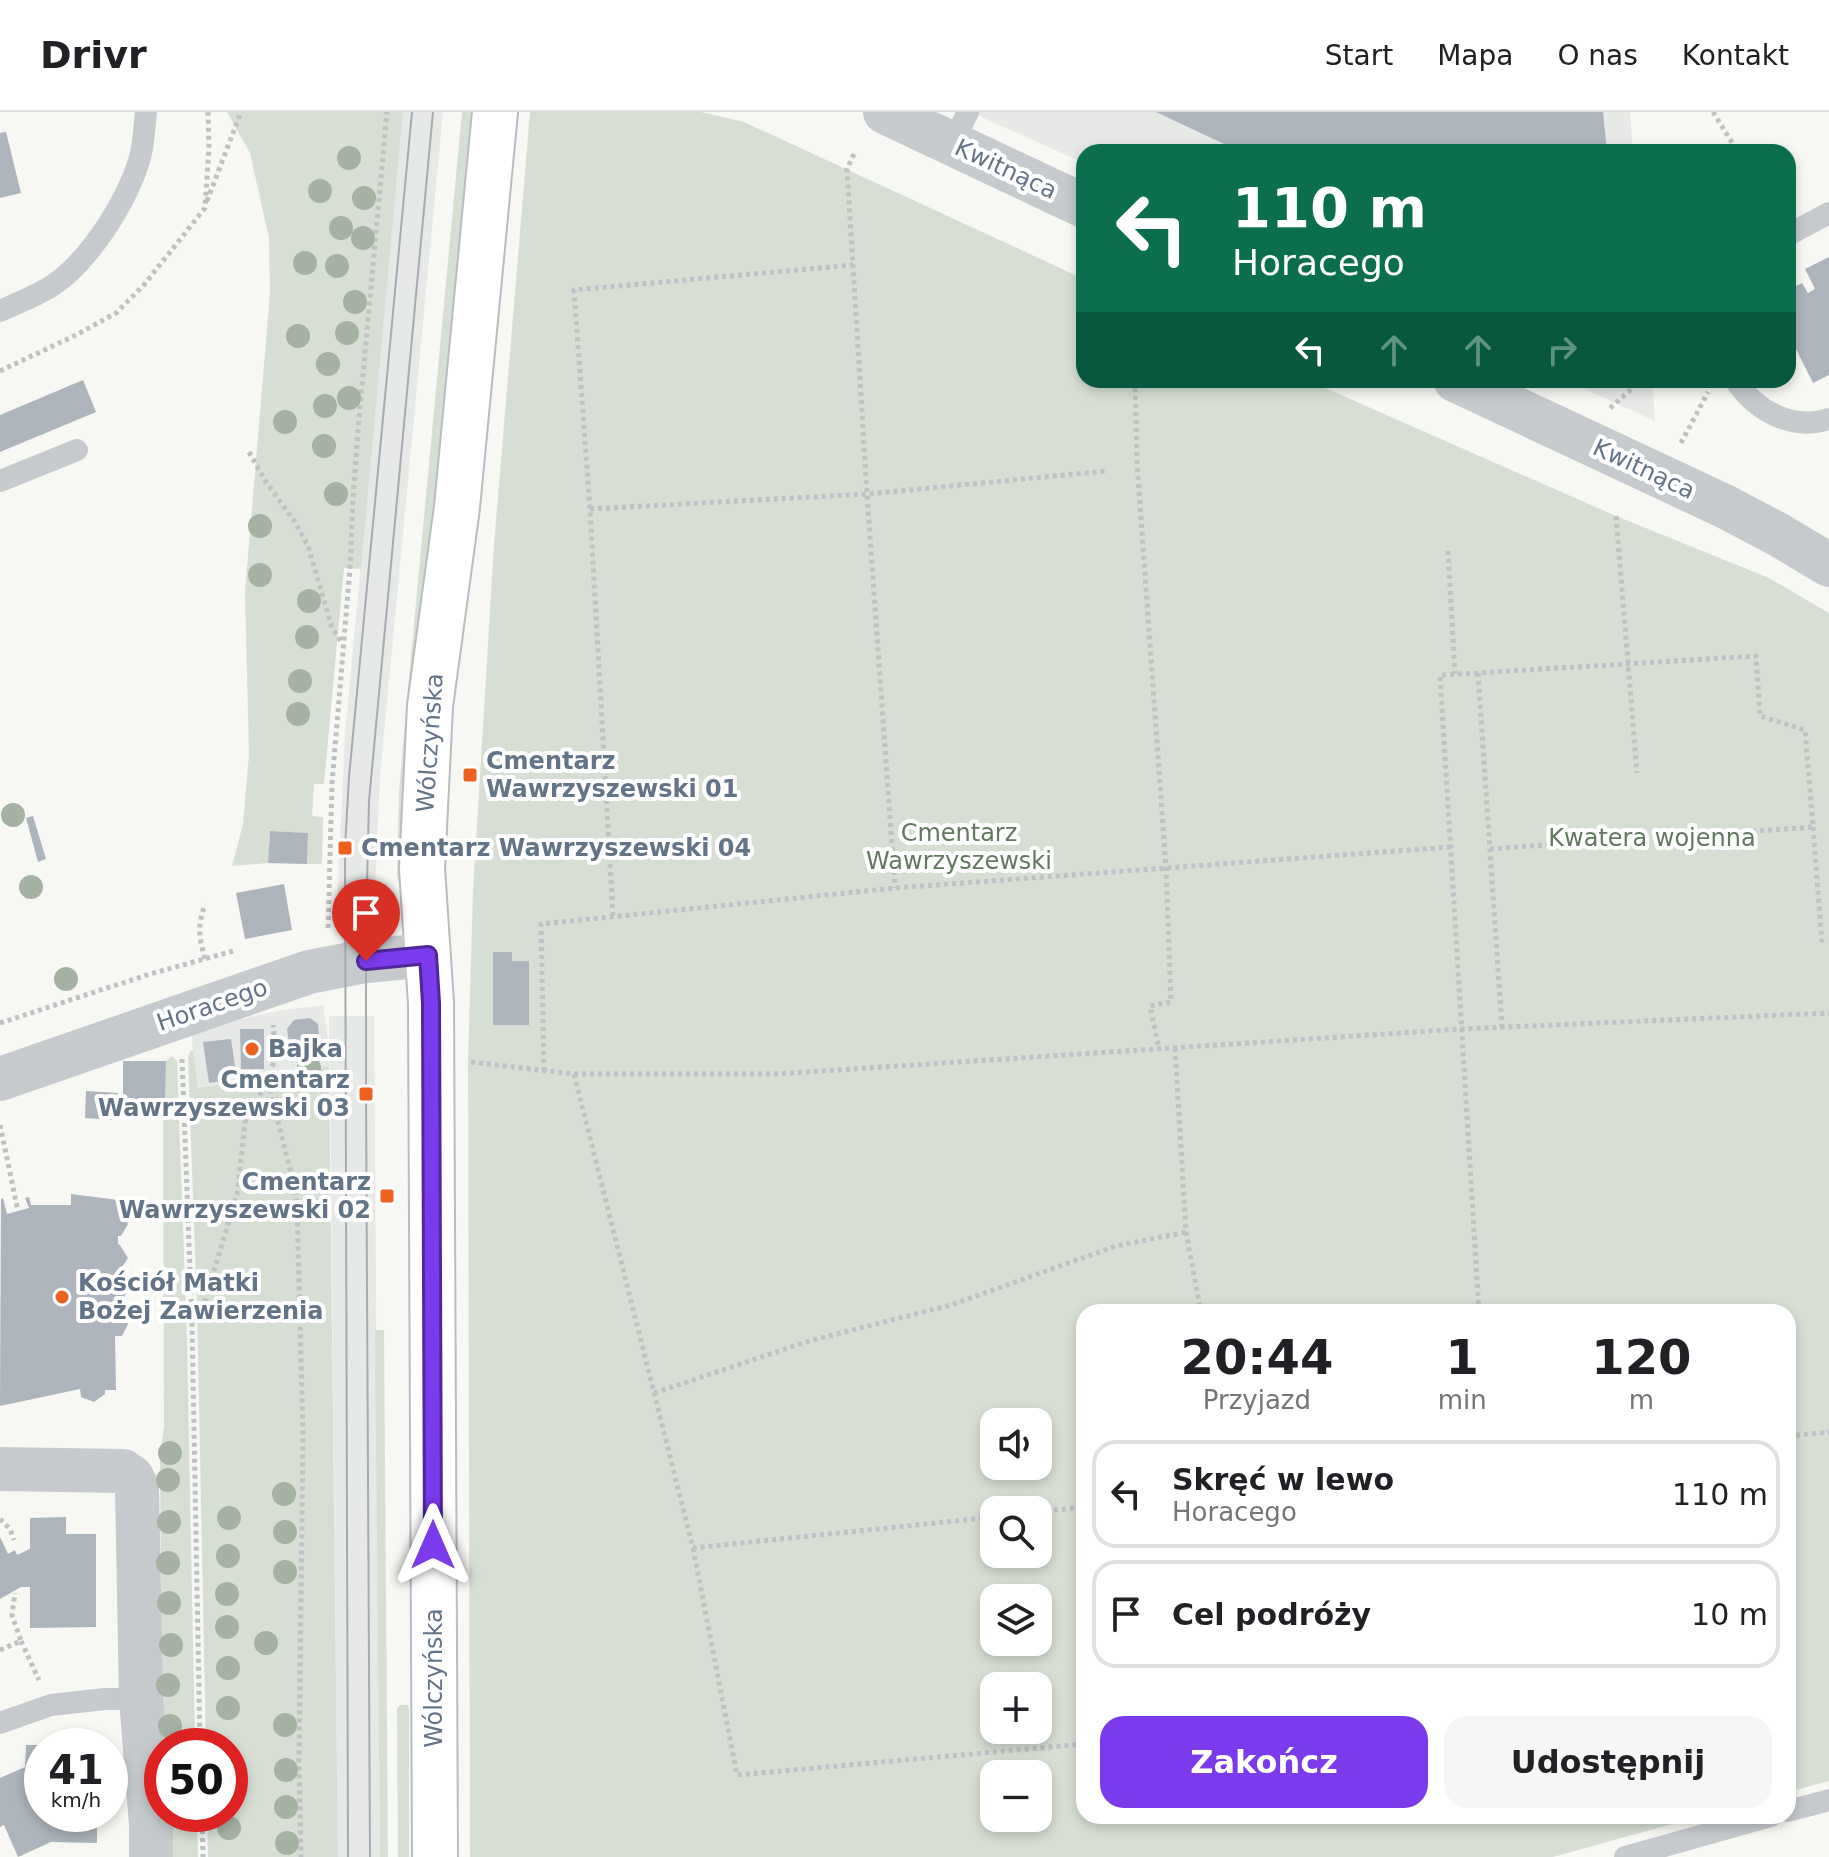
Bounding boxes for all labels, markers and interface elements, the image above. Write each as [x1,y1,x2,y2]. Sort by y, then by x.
text: Drivr [40,33,147,77]
text: Start [1325,39,1393,72]
text: Mapa [1437,39,1513,72]
text: O nas [1557,39,1638,72]
text: Kontakt [1682,39,1789,72]
street label: Kwitnąca [951,133,1061,205]
text: 110 m [1232,175,1427,240]
icon: left [1100,176,1204,280]
text: Horacego [1232,242,1405,283]
icon: left [1288,328,1332,372]
icon: ahead [1372,328,1416,372]
icon: ahead [1456,328,1500,372]
icon: right [1540,328,1584,372]
street label: Kwitnąca [1589,433,1699,505]
street label: Wólczyńska [411,672,449,814]
place label: Cmentarz Wawrzyszewski 01 [486,747,738,803]
marker: Cmentarz Wawrzyszewski 01 [461,766,479,784]
park label: Cmentarz Wawrzyszewski [866,819,1052,875]
park label: Kwatera wojenna [1548,824,1756,852]
place label: Cmentarz Wawrzyszewski 04 [361,834,751,862]
marker: Cmentarz Wawrzyszewski 04 [336,839,354,857]
pin [332,879,400,961]
icon: arrive [344,891,388,935]
street label: Horacego [153,973,271,1037]
place label: Bajka [268,1035,343,1063]
marker: Bajka [243,1040,261,1058]
place label: Cmentarz Wawrzyszewski 03 [98,1066,350,1122]
marker: Cmentarz Wawrzyszewski 03 [357,1085,375,1103]
place label: Cmentarz Wawrzyszewski 02 [119,1168,371,1224]
marker: Cmentarz Wawrzyszewski 02 [378,1187,396,1205]
place label: Kościół Matki Bożej Zawierzenia [78,1269,323,1325]
marker: Kościół Matki Bożej Zawierzenia [53,1288,71,1306]
text: 20:44 [1180,1329,1333,1385]
text: 1 [1446,1329,1479,1385]
text: 120 [1591,1329,1691,1385]
text: Przyjazd [1203,1385,1311,1415]
text: min [1438,1385,1487,1415]
text: m [1629,1385,1654,1415]
map controls [980,1408,1052,1832]
button: sound [980,1408,1052,1480]
text: Skręć w lewo [1172,1462,1394,1497]
icon: left [1104,1472,1148,1516]
text: 110 m [1672,1477,1768,1512]
button: search [980,1496,1052,1568]
text: Horacego [1172,1497,1297,1527]
position arrow [391,1503,475,1587]
button: layers [980,1584,1052,1656]
icon: arrive [1104,1592,1148,1636]
text: Cel podróży [1172,1597,1371,1632]
text: 10 m [1691,1597,1768,1632]
street label: Wólczyńska [420,1608,448,1748]
button: + [980,1672,1052,1744]
button: Zakończ [1100,1716,1428,1808]
button: Udostępnij [1444,1716,1772,1808]
speed limit sign: 50 [144,1728,248,1832]
text: 41 [48,1747,104,1793]
button: − [980,1760,1052,1832]
text: km/h [51,1788,101,1812]

